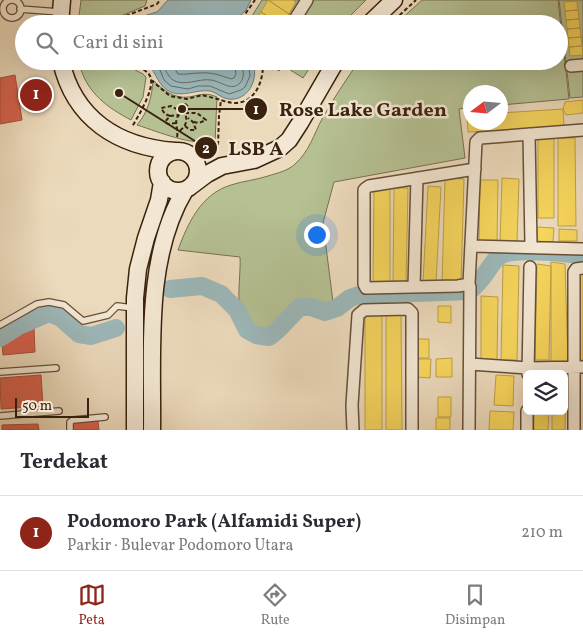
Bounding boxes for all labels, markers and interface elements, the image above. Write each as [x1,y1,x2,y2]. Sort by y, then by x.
search box [15,15,568,70]
icon: search [33,29,61,57]
text: Cari di sini [73,30,164,56]
pin: 1 [20,76,52,114]
north arrow [463,85,508,130]
callout: Rose Lake Garden [244,92,457,127]
text: Rose Lake Garden [279,97,447,125]
text: 1 [253,100,259,121]
callout: LSB A [193,130,293,165]
text: LSB A [229,136,283,164]
text: 2 [202,139,210,160]
your location [304,222,330,248]
map controls [523,370,568,415]
button: layers [523,370,568,415]
scale bar [15,395,89,418]
text: 50 m [22,397,52,416]
text: Terdekat [20,448,108,477]
text: Podomoro Park (Alfamidi Super) [67,509,361,535]
text: 1 [33,522,39,544]
text: 210 m [521,522,563,544]
text: Parkir · Bulevar Podomoro Utara [67,535,293,557]
tab: Peta [78,581,106,630]
tab: Rute [261,581,290,630]
tab: Disimpan [445,581,505,630]

